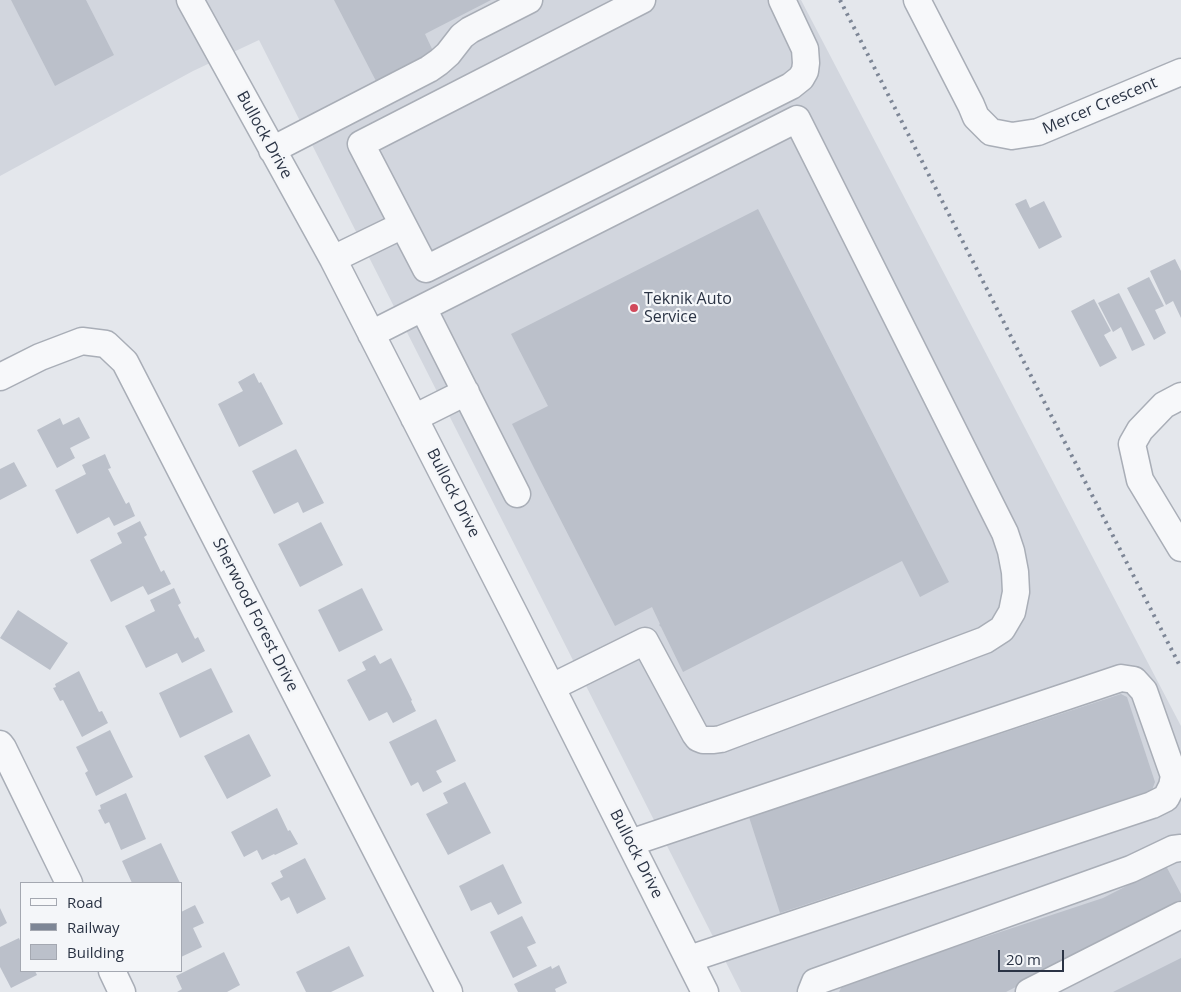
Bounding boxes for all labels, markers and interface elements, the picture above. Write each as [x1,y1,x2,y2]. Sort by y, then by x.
street label: Mercer Crescent [1040,73,1160,139]
street label: Bullock Drive [232,88,296,182]
place label: Teknik Auto Service [644,289,732,327]
marker: Teknik Auto Service [628,302,640,314]
street label: Bullock Drive [422,445,484,541]
street label: Sherwood Forest Drive [208,535,302,695]
street label: Bullock Drive [605,806,667,902]
legend [20,882,182,972]
text: Road [67,892,103,912]
text: Railway [67,917,120,937]
scale bar [1001,940,1067,972]
text: Building [67,942,124,962]
text: 20 m [1006,949,1041,969]

